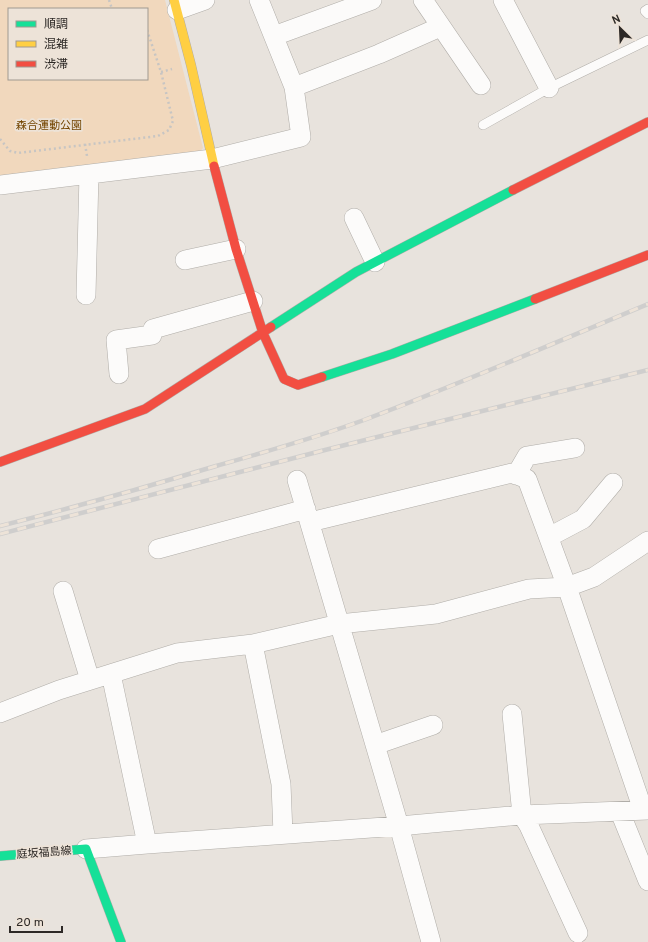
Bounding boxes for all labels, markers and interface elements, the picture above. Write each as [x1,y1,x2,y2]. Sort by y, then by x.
legend [8,8,148,80]
north arrow [600,8,640,48]
text: N [610,12,623,28]
text: 順調 [44,17,68,33]
text: 混雑 [44,37,68,53]
text: 渋滞 [44,57,68,73]
park label: 森合運動公園 [16,119,82,133]
street label: 庭坂福島線 [16,844,72,862]
scale bar [10,908,62,934]
text: 20 m [16,915,44,931]

